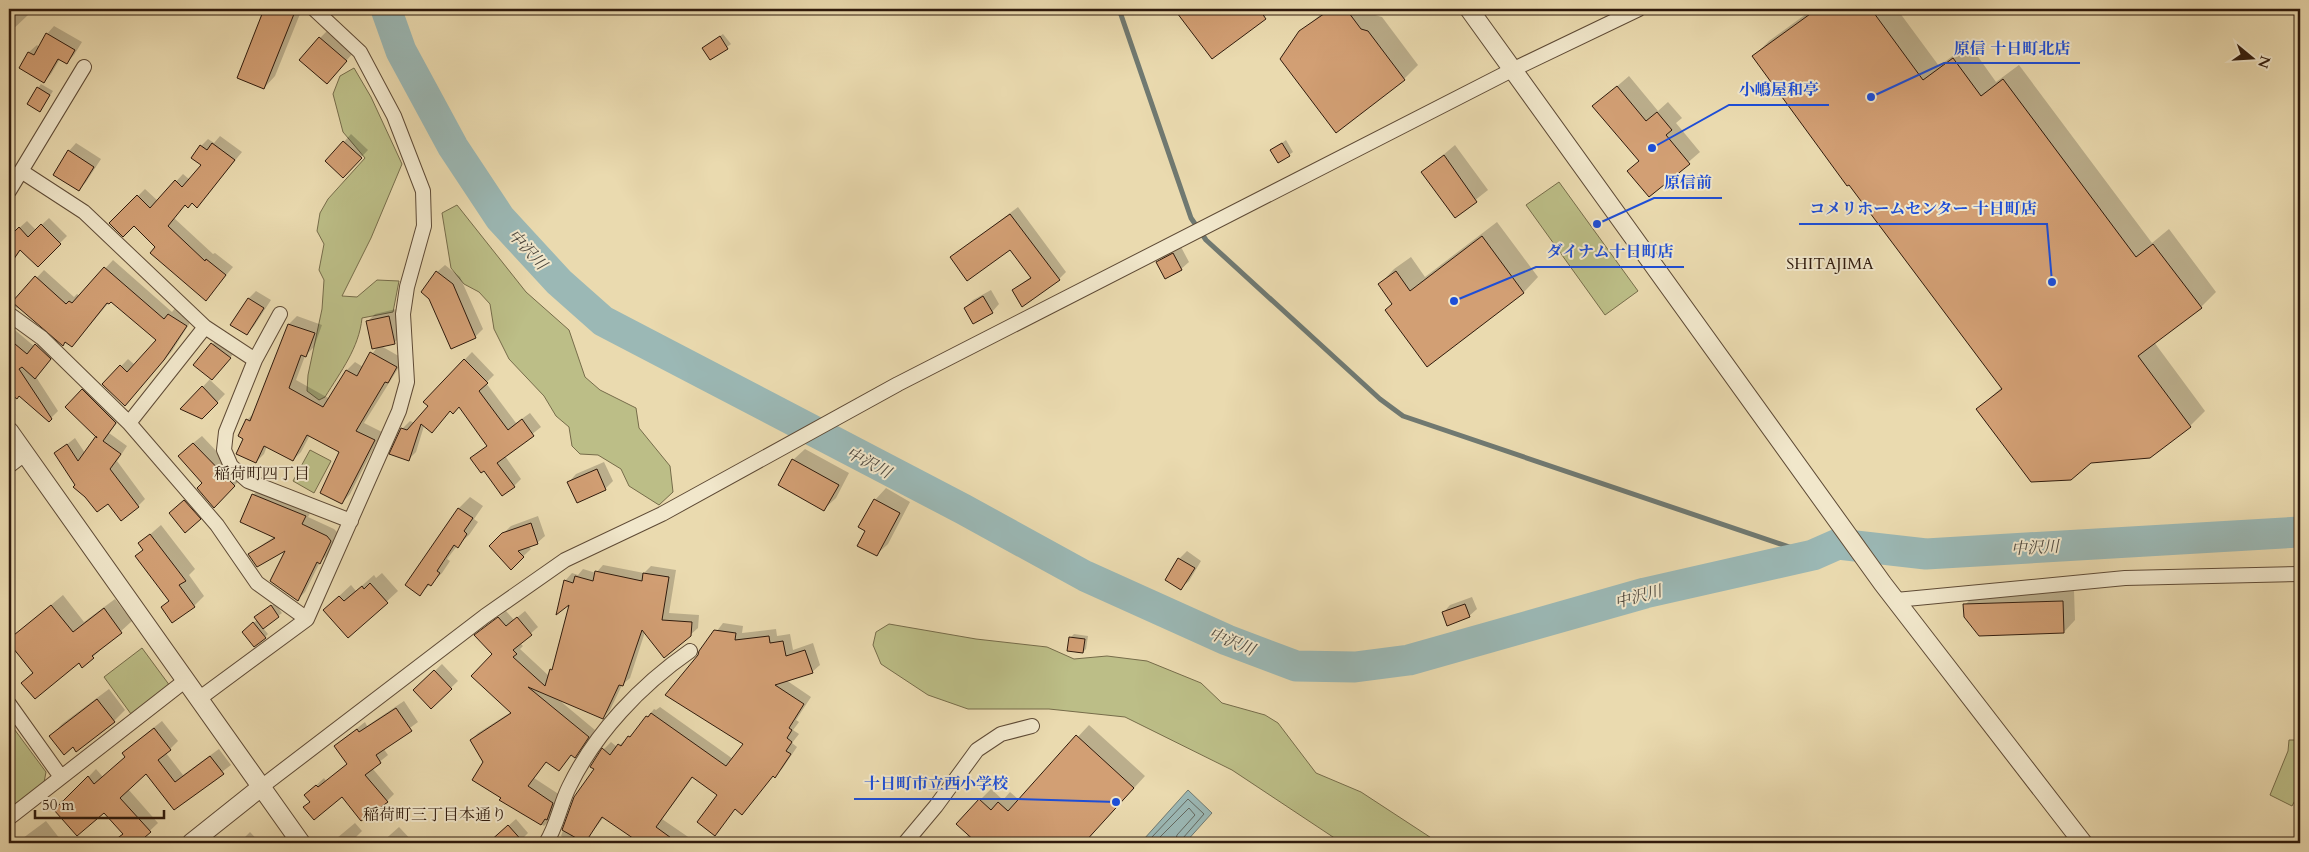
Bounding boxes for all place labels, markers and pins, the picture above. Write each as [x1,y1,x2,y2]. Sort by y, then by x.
callout: 原信 十日町北店 [1944,32,2080,63]
callout: 小嶋屋和亭 [1729,74,1829,105]
callout: 原信前 [1654,167,1722,198]
callout: コメリホームセンター 十日町店 [1799,193,2047,224]
callout: ダイナム十日町店 [1536,236,1684,267]
callout: 十日町市立西小学校 [854,768,1018,799]

